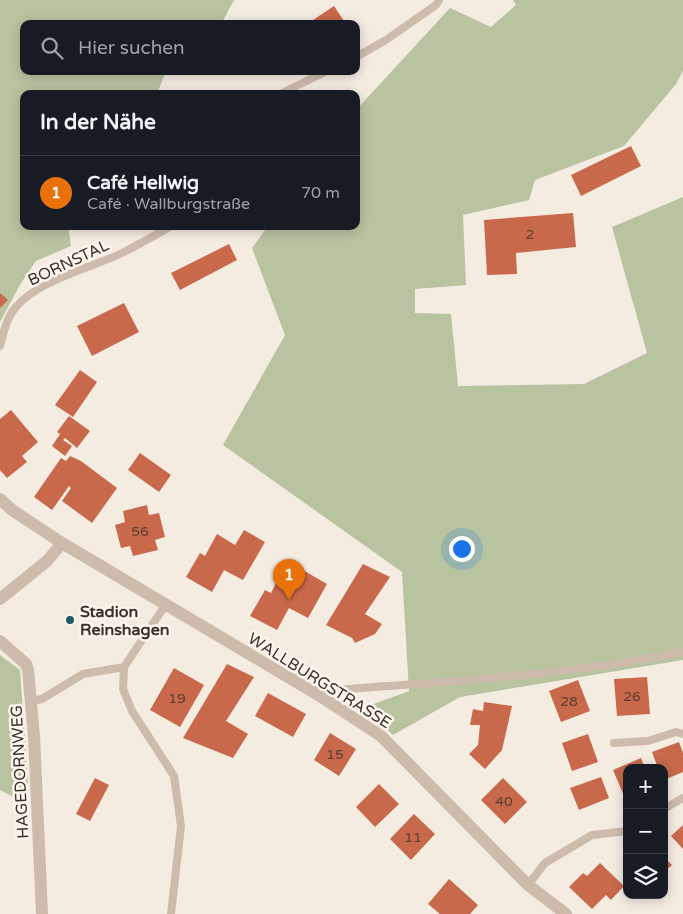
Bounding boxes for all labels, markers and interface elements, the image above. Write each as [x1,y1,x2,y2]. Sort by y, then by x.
search box [20,20,360,75]
icon: search [38,34,66,62]
text: Hier suchen [78,37,185,59]
text: In der Nähe [40,110,156,135]
text: Café Hellwig [87,172,199,194]
text: 1 [51,183,61,203]
text: 70 m [301,183,340,203]
text: Café · Wallburgstraße [87,194,250,214]
house number: 2 [526,226,534,243]
street label: BORNSTAL [25,235,112,290]
house number: 56 [131,523,149,540]
your location [449,536,475,562]
pin: 1 [273,559,305,600]
place label: Stadion Reinshagen [80,602,170,640]
marker: Stadion Reinshagen [64,614,76,626]
street label: WALLBURGSTRASSE [244,629,395,733]
house number: 26 [623,688,641,705]
house number: 19 [168,690,186,707]
house number: 28 [560,693,578,710]
street label: HAGEDORNWEG [7,705,33,839]
house number: 15 [326,746,344,763]
map controls [623,764,668,899]
button: + [623,764,668,809]
house number: 40 [495,793,513,810]
button: − [623,809,668,854]
house number: 11 [404,829,422,846]
button: layers [623,854,668,899]

